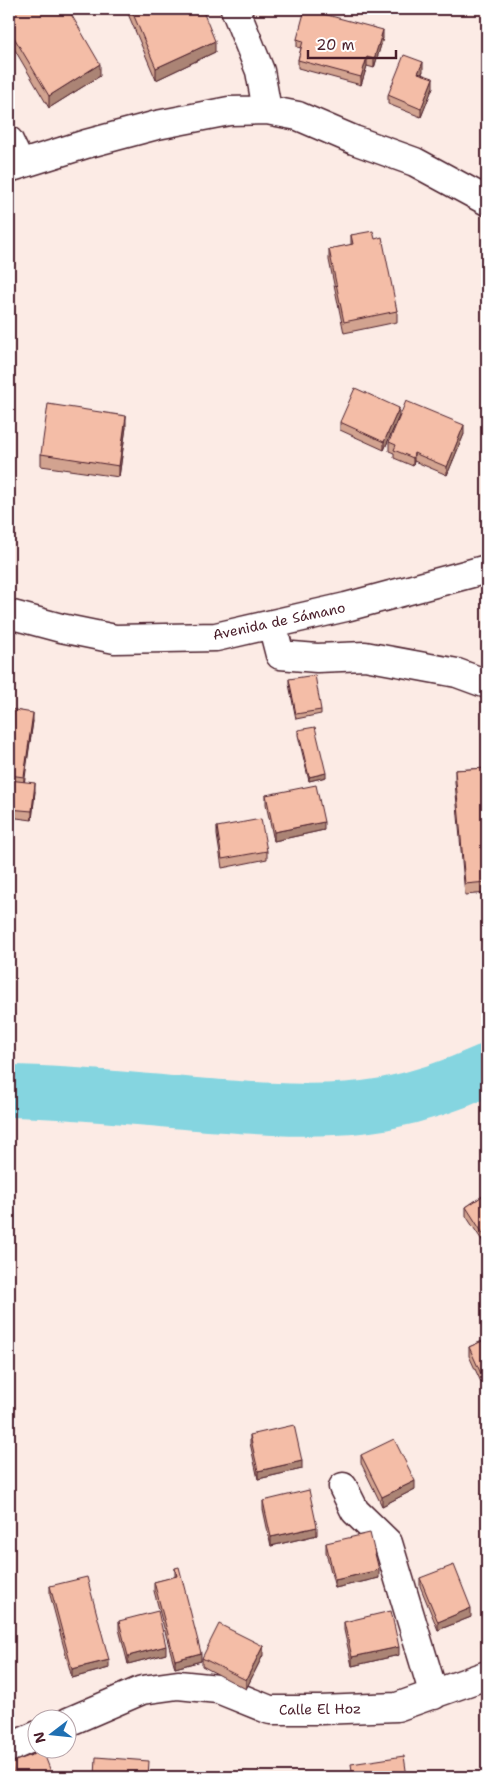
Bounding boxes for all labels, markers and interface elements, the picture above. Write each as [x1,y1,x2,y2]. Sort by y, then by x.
scale bar [308,28,396,60]
text: 20 m [316,35,355,55]
street label: Avenida de Sámano [211,598,347,644]
street label: Calle El Hoz [279,1699,361,1719]
north arrow [28,1708,78,1758]
text: N [29,1730,50,1745]

